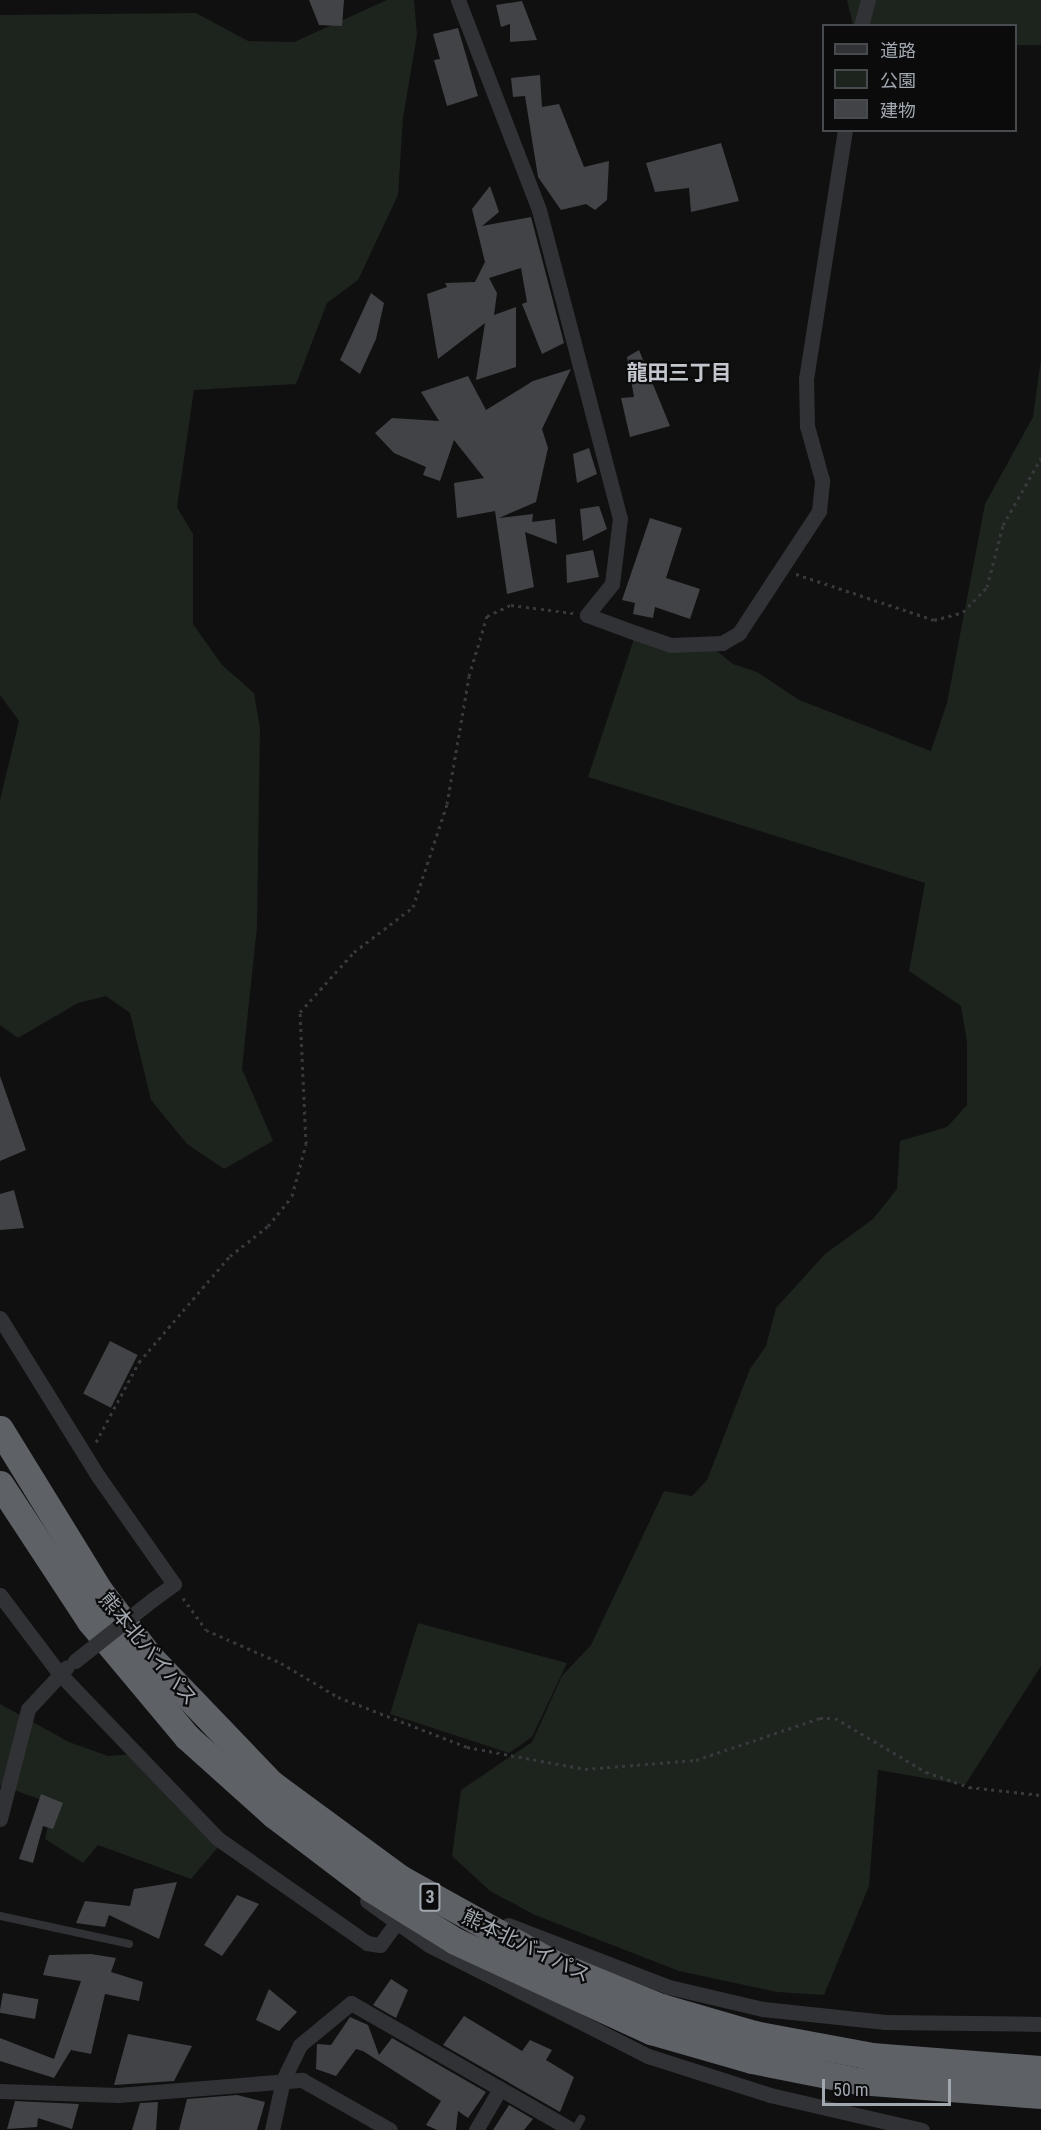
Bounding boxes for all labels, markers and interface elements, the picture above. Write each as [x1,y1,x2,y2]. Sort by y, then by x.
legend [822,24,1017,132]
text: 道路 [880,40,916,61]
text: 公園 [880,70,916,91]
text: 建物 [880,100,916,121]
district label: 龍田三丁目 [627,360,731,386]
street label: 熊本北バイパス [94,1588,202,1710]
road number: 3 [418,1882,442,1912]
street label: 熊本北バイパス [458,1905,594,1987]
scale bar [825,2067,954,2105]
text: 50 m [833,2079,868,2100]

